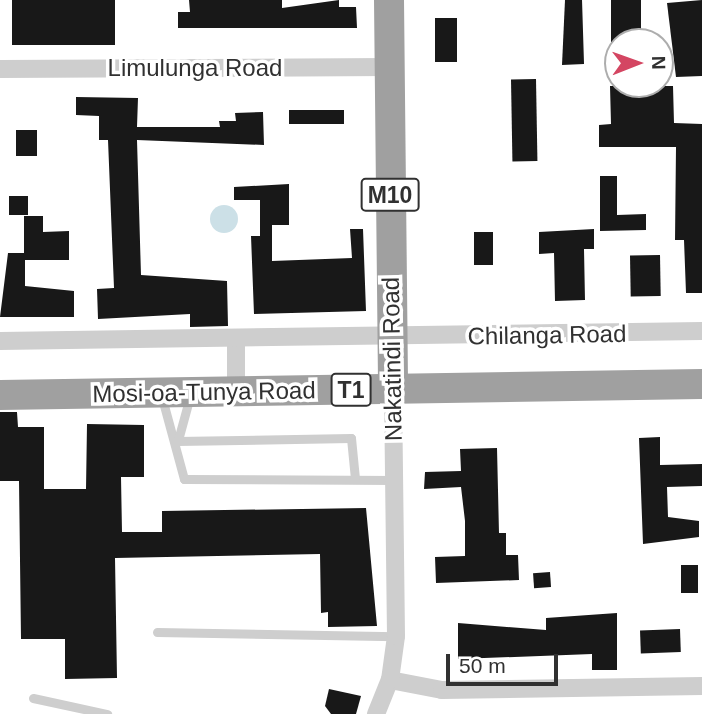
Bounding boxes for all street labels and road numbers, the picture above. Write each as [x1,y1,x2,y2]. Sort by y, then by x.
street label: Limulunga Road [108,54,282,82]
road number: M10 [360,176,420,214]
street label: Nakatindi Road [376,277,408,441]
street label: Chilanga Road [467,319,627,351]
road number: T1 [330,370,372,410]
street label: Mosi-oa-Tunya Road [92,376,316,408]

